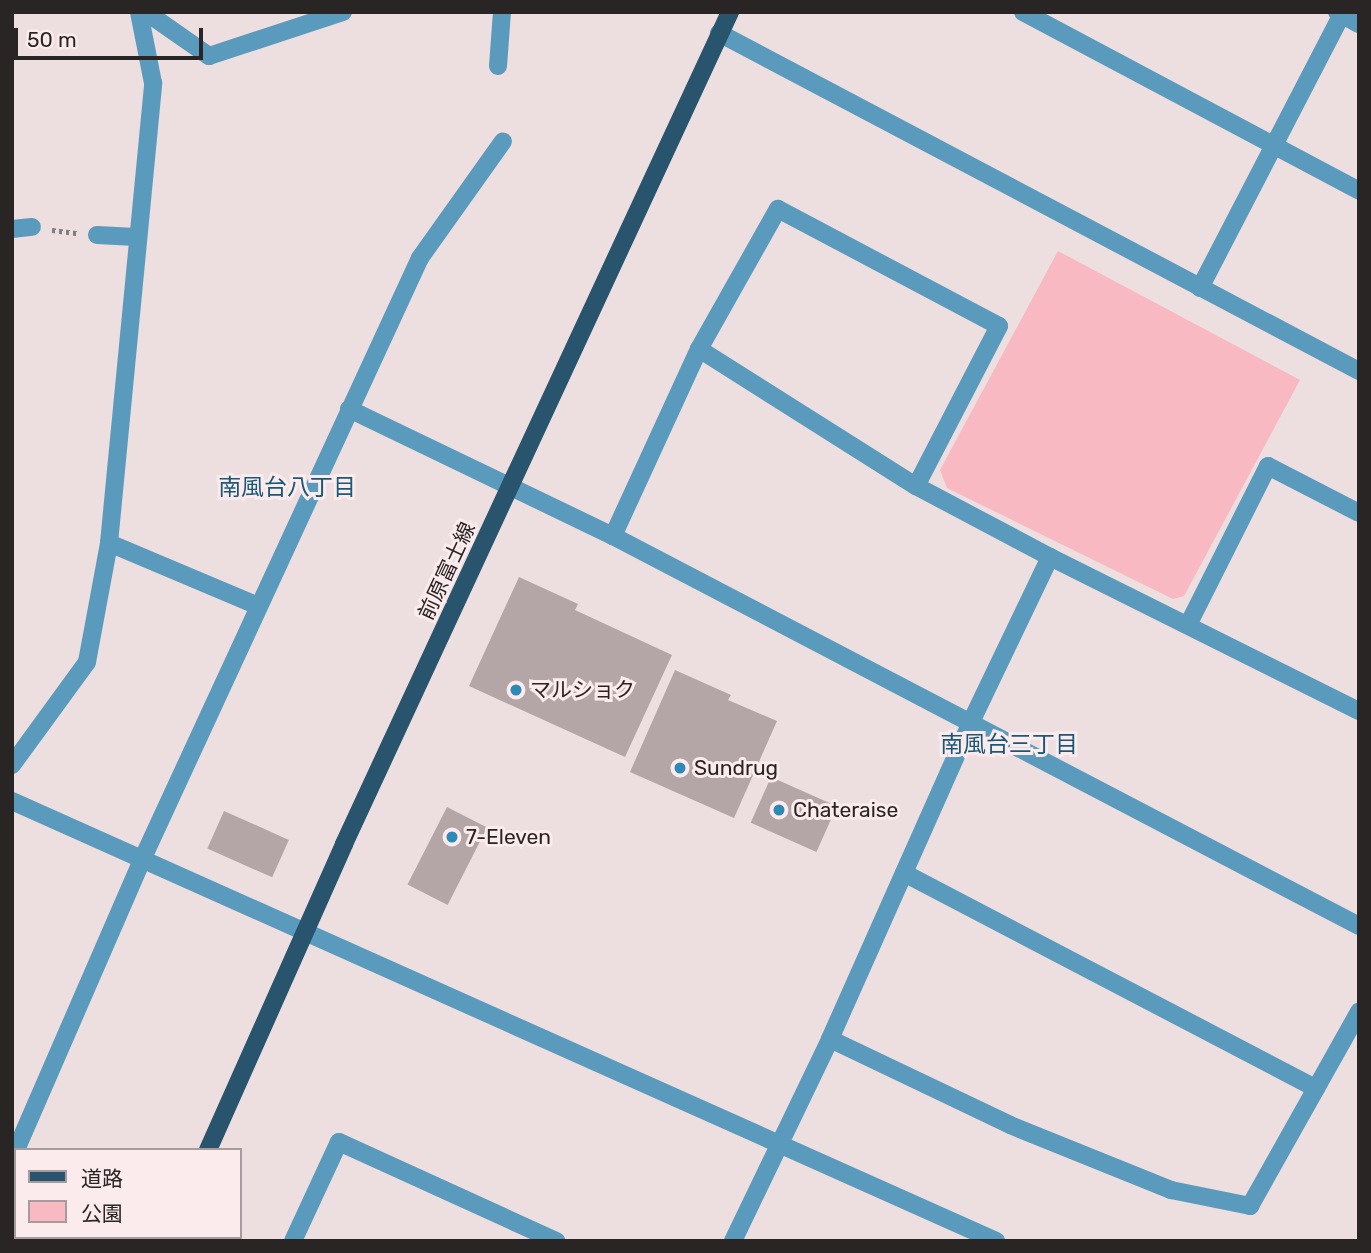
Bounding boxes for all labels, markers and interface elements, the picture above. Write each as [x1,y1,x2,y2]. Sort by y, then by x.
scale bar [18,14,206,58]
text: 50 m [27,27,77,52]
district label: 南風台八丁目 [218,473,356,501]
street label: 前原富士線 [413,518,481,624]
place label: マルショク [530,677,635,703]
marker: マルショク [508,682,524,698]
district label: 南風台三丁目 [940,730,1078,758]
place label: Sundrug [694,755,778,781]
marker: Sundrug [672,760,688,776]
place label: Chateraise [793,797,898,823]
marker: Chateraise [771,802,787,818]
place label: 7-Eleven [466,824,551,850]
marker: 7-Eleven [444,829,460,845]
legend [14,1148,242,1239]
text: 道路 [81,1166,123,1191]
text: 公園 [81,1201,123,1226]

